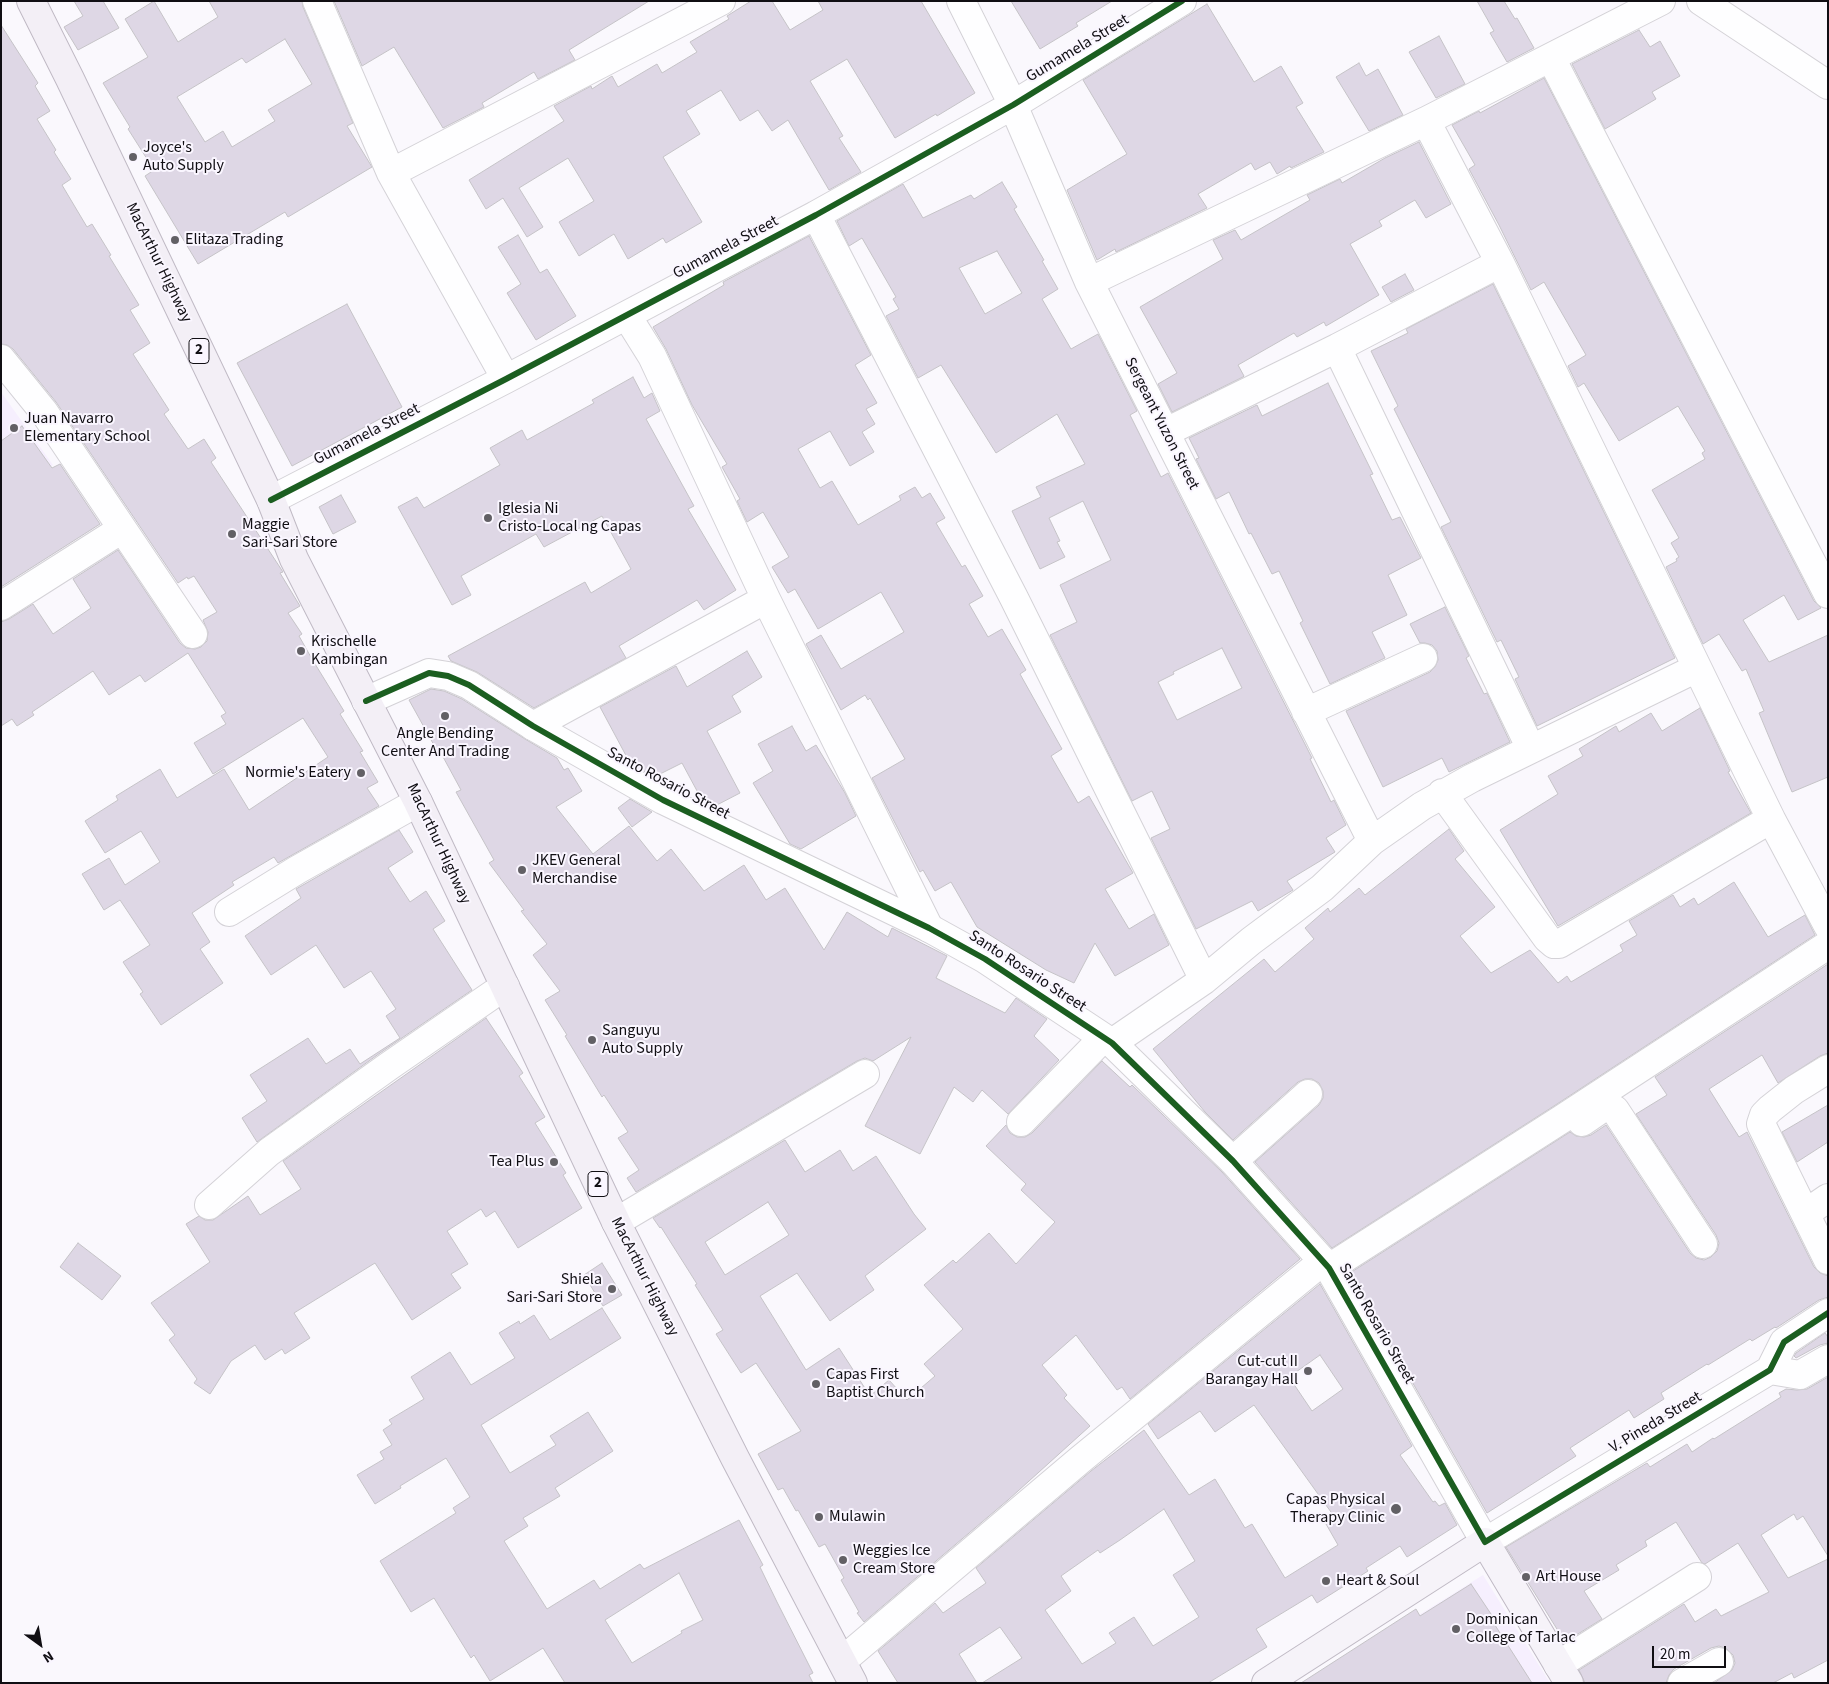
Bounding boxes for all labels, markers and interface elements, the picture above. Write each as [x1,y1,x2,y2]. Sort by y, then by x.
street label: Gumamela Street [1023,11,1133,87]
place label: Joyce's Auto Supply [143,138,224,176]
marker: Joyce's Auto Supply [127,151,139,163]
street label: MacArthur Highway [121,200,195,326]
street label: Gumamela Street [670,212,782,284]
place label: Elitaza Trading [185,230,283,250]
marker: Elitaza Trading [169,234,181,246]
road number: 2 [189,338,209,364]
street label: Sergeant Yuzon Street [1119,355,1203,493]
street label: Gumamela Street [311,400,423,470]
place label: Juan Navarro Elementary School [24,409,150,447]
marker: Juan Navarro Elementary School [8,422,20,434]
place label: Iglesia Ni Cristo-Local ng Capas [498,499,641,537]
marker: Iglesia Ni Cristo-Local ng Capas [482,512,494,524]
place label: Maggie Sari-Sari Store [242,515,337,553]
marker: Maggie Sari-Sari Store [226,528,238,540]
place label: Krischelle Kambingan [311,632,388,670]
marker: Krischelle Kambingan [295,645,307,657]
marker: Angle Bending Center And Trading [439,710,451,722]
place label: Angle Bending Center And Trading [381,724,509,762]
street label: Santo Rosario Street [603,744,733,824]
place label: Normie's Eatery [245,763,351,783]
marker: Normie's Eatery [355,767,367,779]
street label: MacArthur Highway [402,781,474,907]
place label: JKEV General Merchandise [532,851,621,889]
marker: JKEV General Merchandise [516,864,528,876]
street label: Santo Rosario Street [965,927,1089,1017]
place label: Sanguyu Auto Supply [602,1021,683,1059]
marker: Sanguyu Auto Supply [586,1034,598,1046]
place label: Tea Plus [489,1152,544,1172]
marker: Tea Plus [548,1156,560,1168]
road number: 2 [588,1172,608,1196]
street label: MacArthur Highway [606,1214,682,1340]
street label: Santo Rosario Street [1334,1260,1418,1388]
place label: Shiela Sari-Sari Store [507,1270,602,1308]
marker: Shiela Sari-Sari Store [606,1283,618,1295]
place label: Cut-cut II Barangay Hall [1205,1352,1298,1390]
place label: Capas First Baptist Church [826,1365,924,1403]
marker: Cut-cut II Barangay Hall [1302,1365,1314,1377]
marker: Capas First Baptist Church [810,1378,822,1390]
street label: V. Pineda Street [1606,1388,1706,1458]
place label: Capas Physical Therapy Clinic [1286,1490,1385,1528]
marker: Capas Physical Therapy Clinic [1389,1502,1403,1516]
place label: Mulawin [829,1507,886,1527]
marker: Mulawin [813,1511,825,1523]
place label: Weggies Ice Cream Store [853,1541,935,1579]
marker: Weggies Ice Cream Store [837,1554,849,1566]
place label: Art House [1536,1567,1601,1587]
place label: Heart & Soul [1336,1571,1419,1591]
marker: Art House [1520,1571,1532,1583]
marker: Heart & Soul [1320,1575,1332,1587]
place label: Dominican College of Tarlac [1466,1610,1576,1648]
north arrow [15,1619,65,1669]
marker: Dominican College of Tarlac [1450,1623,1462,1635]
scale bar [1654,1636,1728,1668]
text: 20 m [1660,1644,1690,1665]
text: N [39,1646,57,1668]

